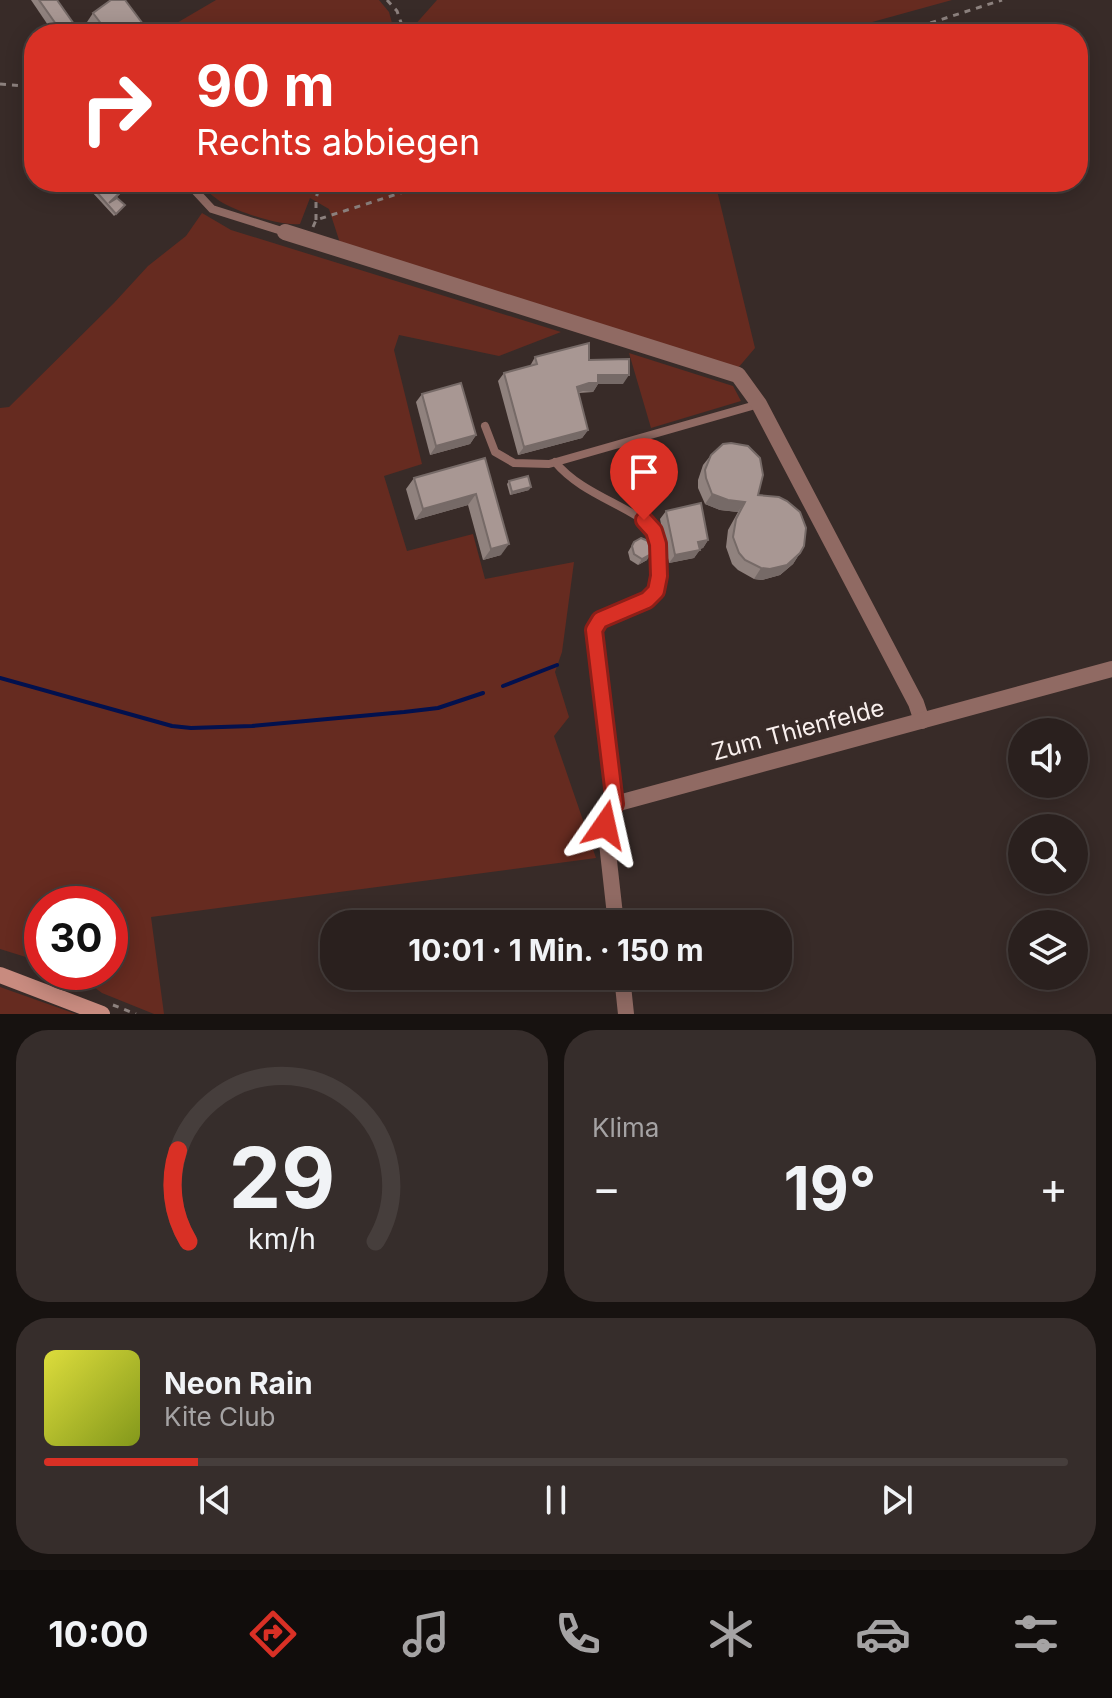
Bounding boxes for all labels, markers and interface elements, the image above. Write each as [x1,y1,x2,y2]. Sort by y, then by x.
text: 90 m [196,52,335,120]
icon: right [64,56,168,160]
text: Rechts abbiegen [196,120,480,164]
pin [610,438,678,520]
icon: arrive [622,450,666,494]
street label: Zum Thienfelde [708,693,887,766]
map controls [1008,718,1088,990]
button: sound [1008,718,1088,798]
position arrow [563,783,647,867]
button: search [1008,814,1088,894]
speed limit sign: 30 [24,886,128,990]
button: layers [1008,910,1088,990]
text: 10:01 · 1 Min. · 150 m [408,932,704,968]
text: Klima [592,1112,659,1143]
text: 29 [229,1127,335,1228]
text: 19° [784,1152,876,1224]
text: − [592,1161,621,1215]
text: + [1039,1161,1068,1215]
text: km/h [248,1221,316,1256]
text: Neon Rain [164,1365,313,1401]
text: Kite Club [164,1401,275,1432]
icon: previous [193,1478,237,1522]
icon: pause [534,1478,578,1522]
icon: next [875,1478,919,1522]
icon: directions [245,1606,301,1662]
icon: music [398,1606,454,1662]
icon: phone [550,1606,606,1662]
icon: climate [703,1606,759,1662]
icon: car [855,1606,911,1662]
icon: filters [1008,1606,1064,1662]
text: 10:00 [48,1612,149,1656]

